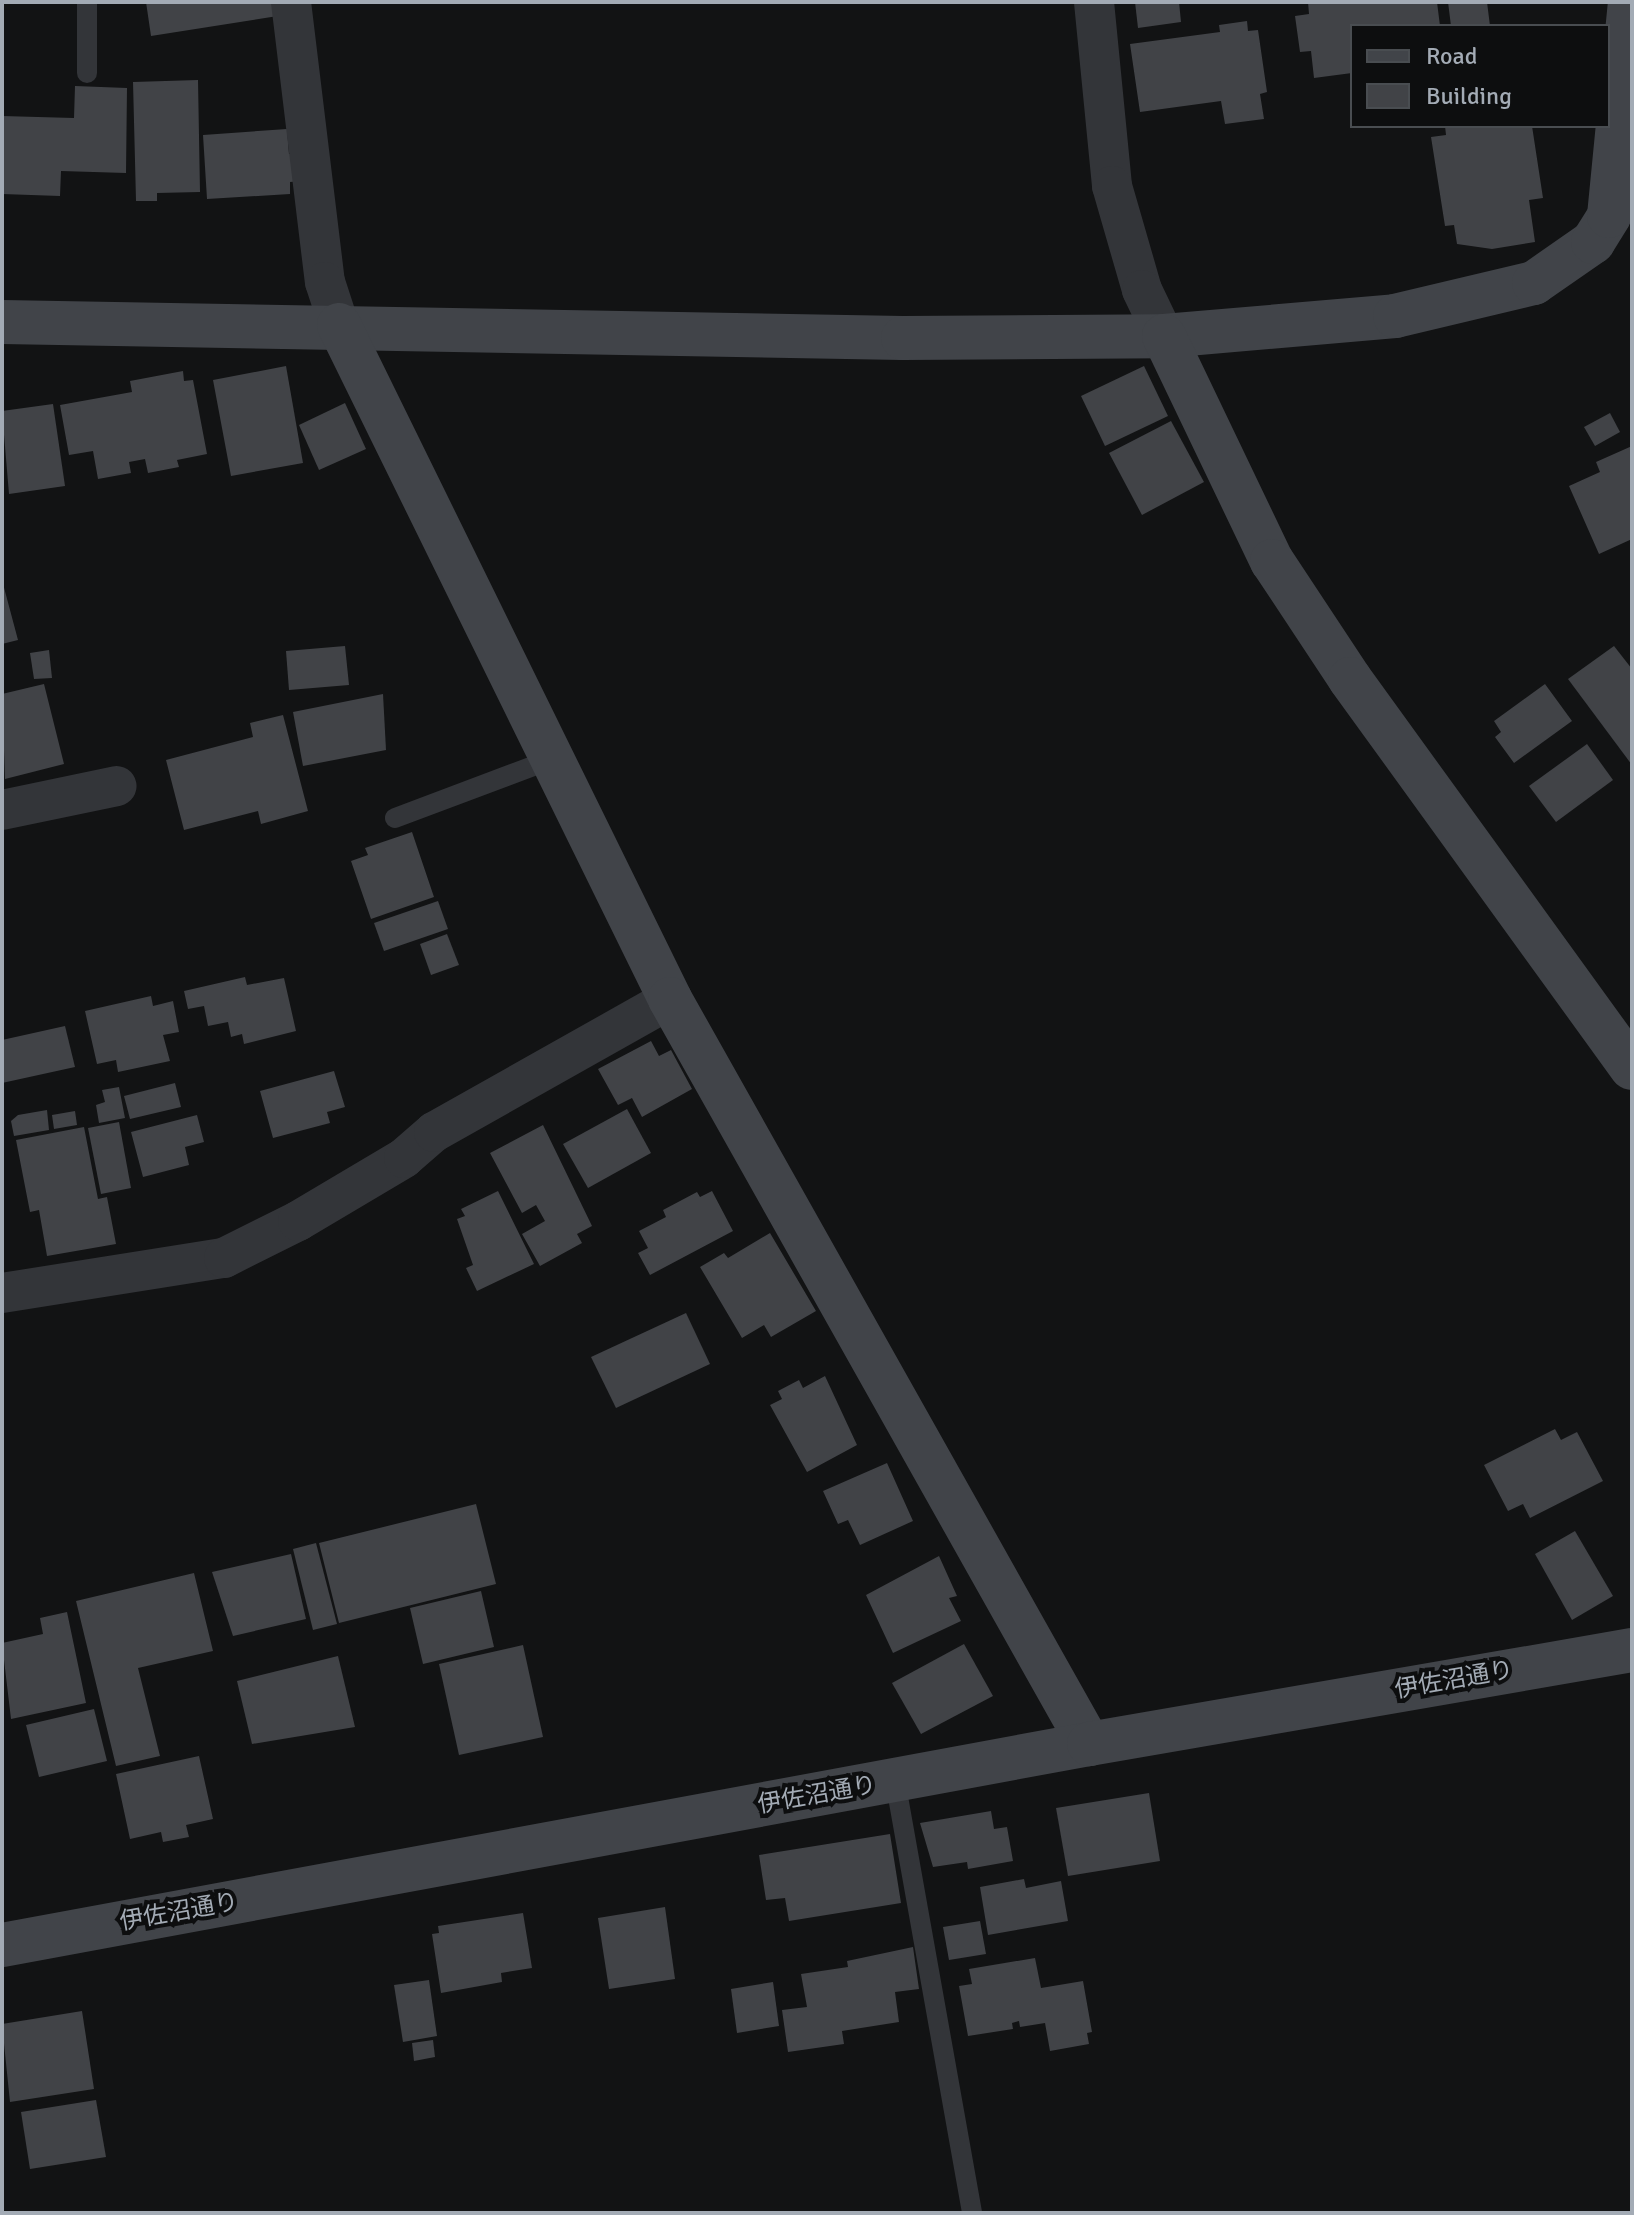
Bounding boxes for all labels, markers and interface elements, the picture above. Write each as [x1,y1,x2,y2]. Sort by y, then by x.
legend [1350,24,1610,128]
text: Road [1426,41,1477,71]
text: Building [1426,81,1512,111]
street label: 伊佐沼通り [1392,1655,1516,1705]
street label: 伊佐沼通り [755,1770,879,1820]
street label: 伊佐沼通り [117,1887,241,1937]

